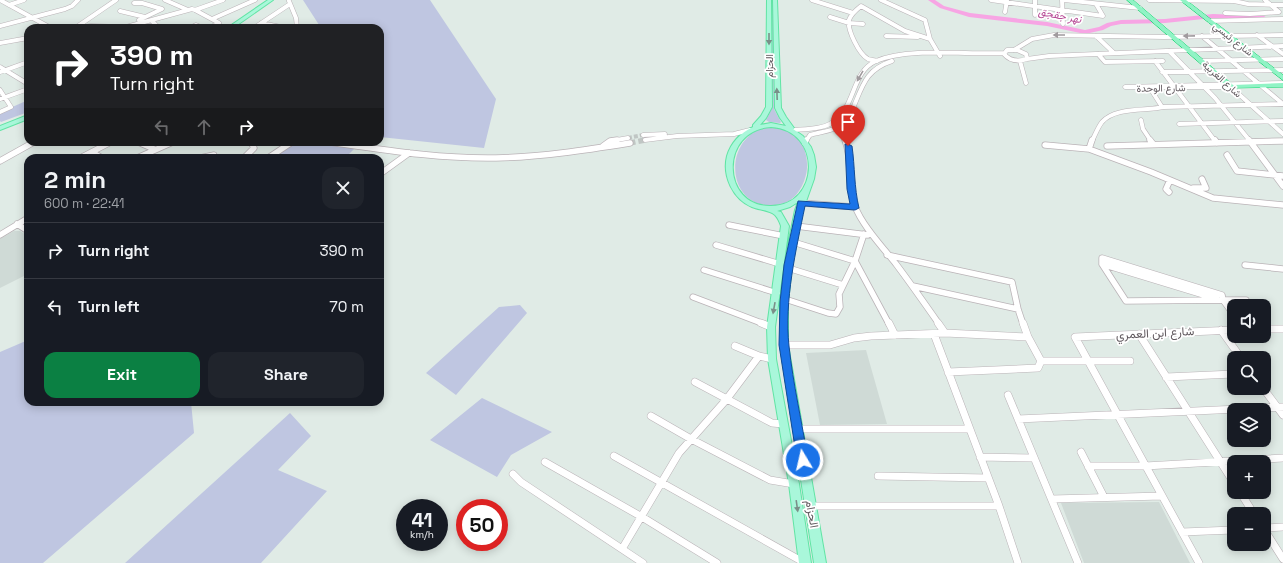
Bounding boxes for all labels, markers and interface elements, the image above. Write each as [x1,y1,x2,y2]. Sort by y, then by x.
water label: نهر جقجق [1037,4,1084,26]
street label: شارع رئيسي [1209,19,1256,60]
one-way arrow [1052,32,1065,38]
one-way arrow [766,33,772,46]
one-way arrow [1183,33,1195,40]
text: 390 m [110,37,194,73]
icon: right [44,40,96,92]
street label: الحزام [763,54,776,78]
street label: شارع الغربية [1199,58,1245,100]
one-way arrow [857,70,864,82]
text: Turn right [110,72,194,95]
street label: شارع الوحدة [1136,81,1186,95]
one-way arrow [774,87,780,100]
pin [831,105,865,146]
icon: arrive [837,111,859,133]
icon: left [151,116,173,138]
icon: ahead [193,116,215,138]
icon: right [235,116,257,138]
text: 2 min [44,164,106,195]
button: close [322,167,364,209]
text: 600 m · 22:41 [44,195,124,212]
icon: right [44,240,66,262]
text: Turn right [78,241,149,260]
text: 390 m [319,241,364,260]
icon: left [44,296,66,318]
text: Turn left [78,297,140,316]
text: 70 m [329,297,364,316]
map controls [1227,299,1271,551]
button: sound [1227,299,1271,343]
one-way arrow [771,302,777,314]
street label: شارع ابن العمري [1115,323,1195,345]
button: search [1227,351,1271,395]
button: Exit [44,352,200,398]
button: Share [208,352,364,398]
button: layers [1227,403,1271,447]
position arrow [782,439,824,481]
button: + [1227,455,1271,499]
speed limit sign: 50 [456,499,508,551]
street label: الحزام [802,499,822,529]
one-way arrow [794,500,800,512]
text: 41 [412,507,433,533]
button: − [1227,507,1271,551]
text: km/h [410,528,434,541]

